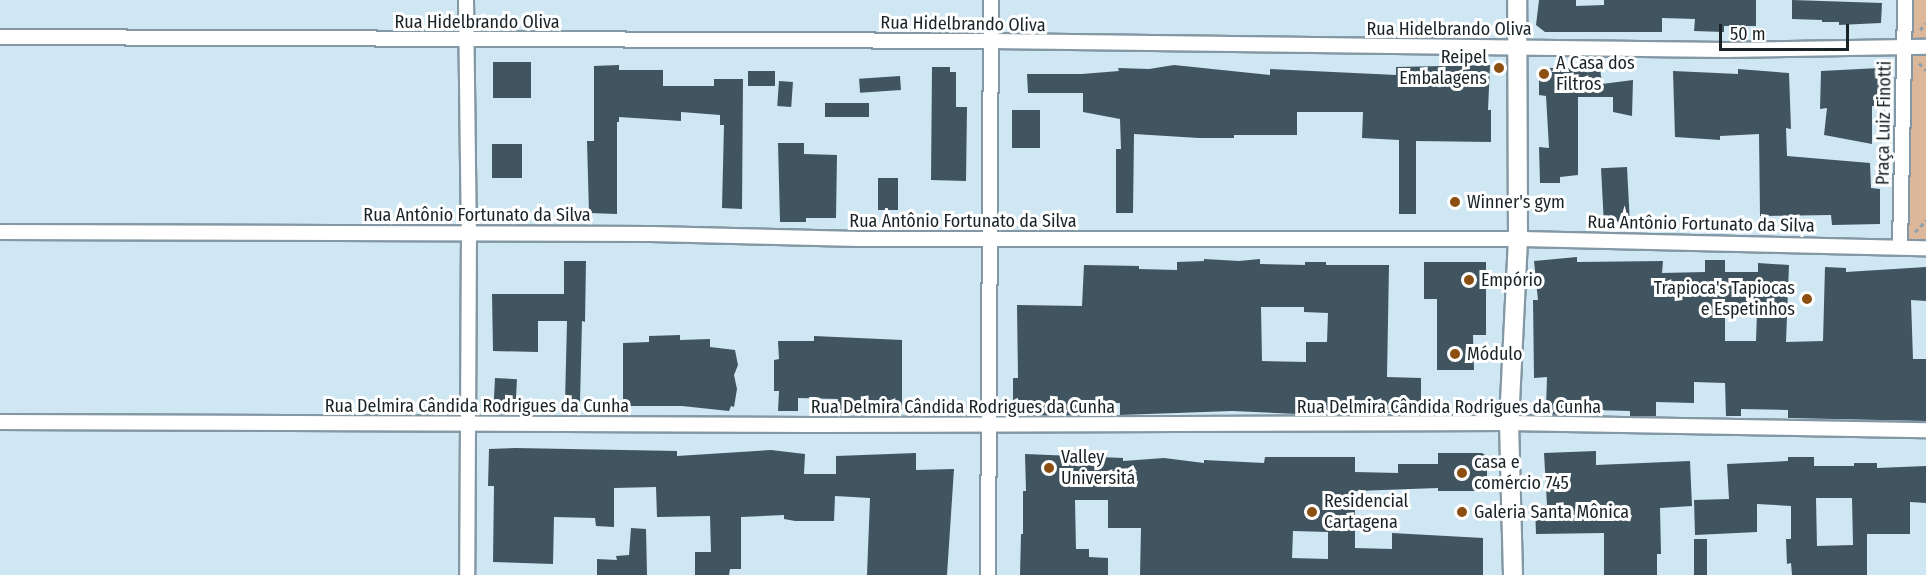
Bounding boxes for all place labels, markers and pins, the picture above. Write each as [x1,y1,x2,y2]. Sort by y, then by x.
place label: Reipel Embalagens [1399,47,1487,90]
place label: A Casa dos Filtros [1556,53,1635,96]
marker: Reipel Embalagens [1492,61,1506,75]
marker: A Casa dos Filtros [1537,67,1551,81]
place label: Winner's gym [1467,191,1565,213]
marker: Winner's gym [1448,195,1462,209]
place label: Empório [1481,269,1542,291]
marker: Empório [1462,273,1476,287]
place label: Trapioca's Tapiocas e Espetinhos [1654,278,1795,320]
marker: Trapioca's Tapiocas e Espetinhos [1800,292,1814,306]
place label: Módulo [1467,343,1522,365]
marker: Módulo [1448,347,1462,361]
place label: Valley Universitá [1061,447,1135,490]
place label: casa e comércio 745 [1474,452,1569,494]
marker: Valley Universitá [1042,461,1056,475]
marker: casa e comércio 745 [1455,466,1469,480]
place label: Residencial Cartagena [1324,491,1408,534]
place label: Galeria Santa Mônica [1474,501,1629,523]
marker: Residencial Cartagena [1305,505,1319,519]
marker: Galeria Santa Mônica [1455,505,1469,519]

